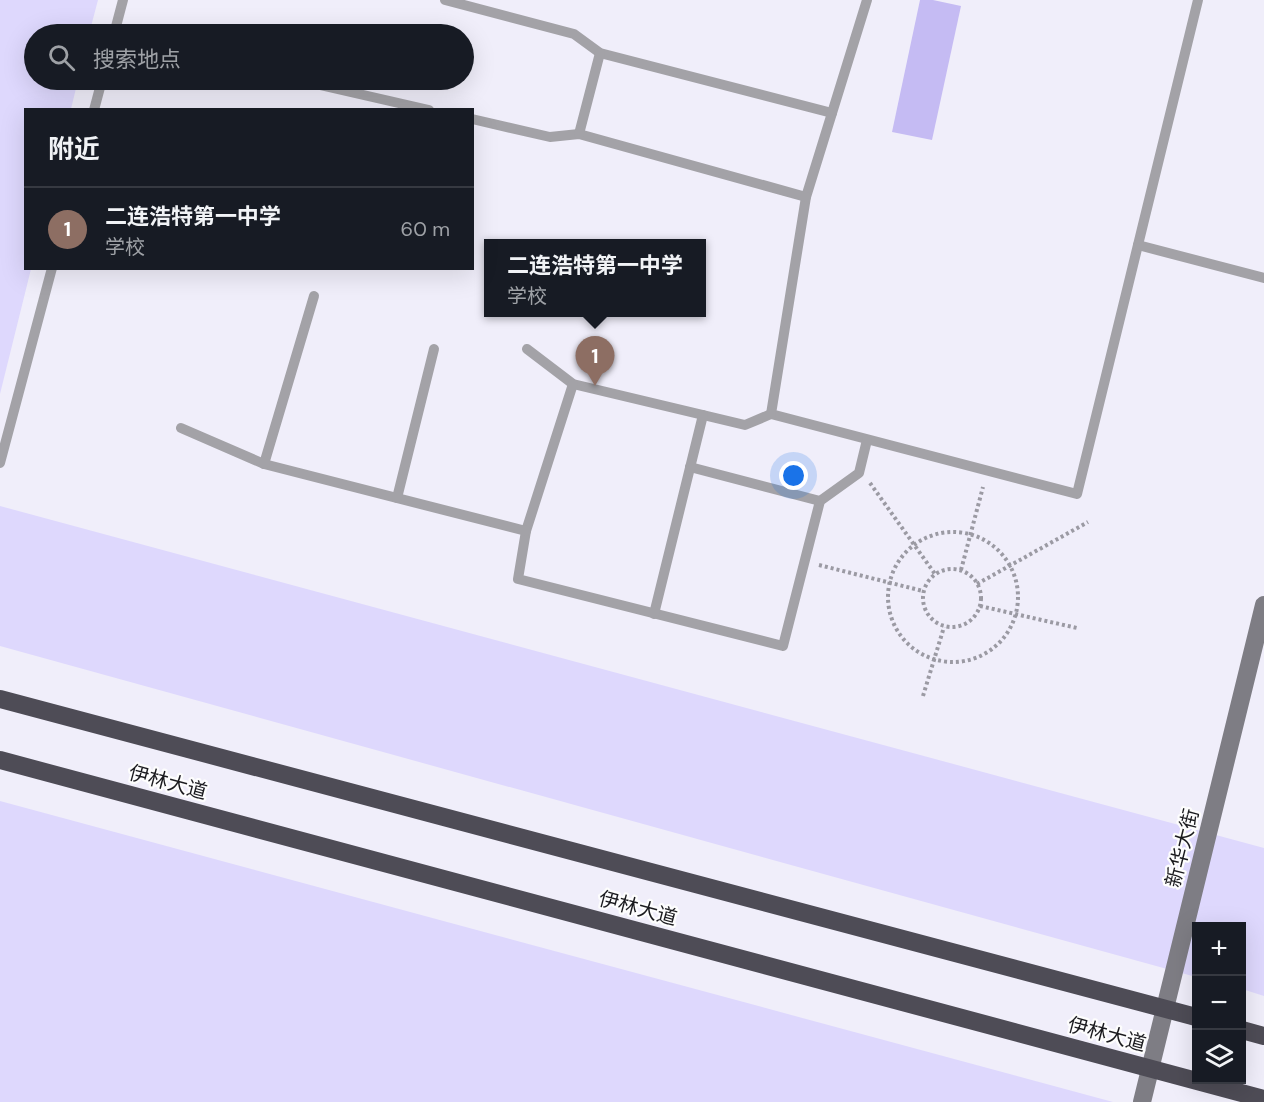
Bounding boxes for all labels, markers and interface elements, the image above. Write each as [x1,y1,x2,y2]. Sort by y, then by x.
search box [24,24,474,90]
icon: search [45,41,78,74]
text: 搜索地点 [93,45,181,74]
text: 附近 [48,132,100,166]
text: 二连浩特第一中学 [105,202,281,231]
text: 1 [64,216,71,242]
text: 60 m [401,216,450,242]
text: 学校 [105,234,145,260]
popup [484,239,706,317]
text: 二连浩特第一中学 [507,251,683,280]
text: 学校 [507,283,547,309]
pin: 1 [576,336,614,386]
your location [779,461,808,490]
street label: 伊林大道 [126,759,210,805]
street label: 新华大街 [1160,806,1204,890]
street label: 伊林大道 [596,885,680,931]
map controls [1192,922,1246,1084]
button: + [1192,922,1246,976]
button: − [1192,976,1246,1030]
street label: 伊林大道 [1065,1011,1149,1057]
button: layers [1192,1030,1246,1084]

